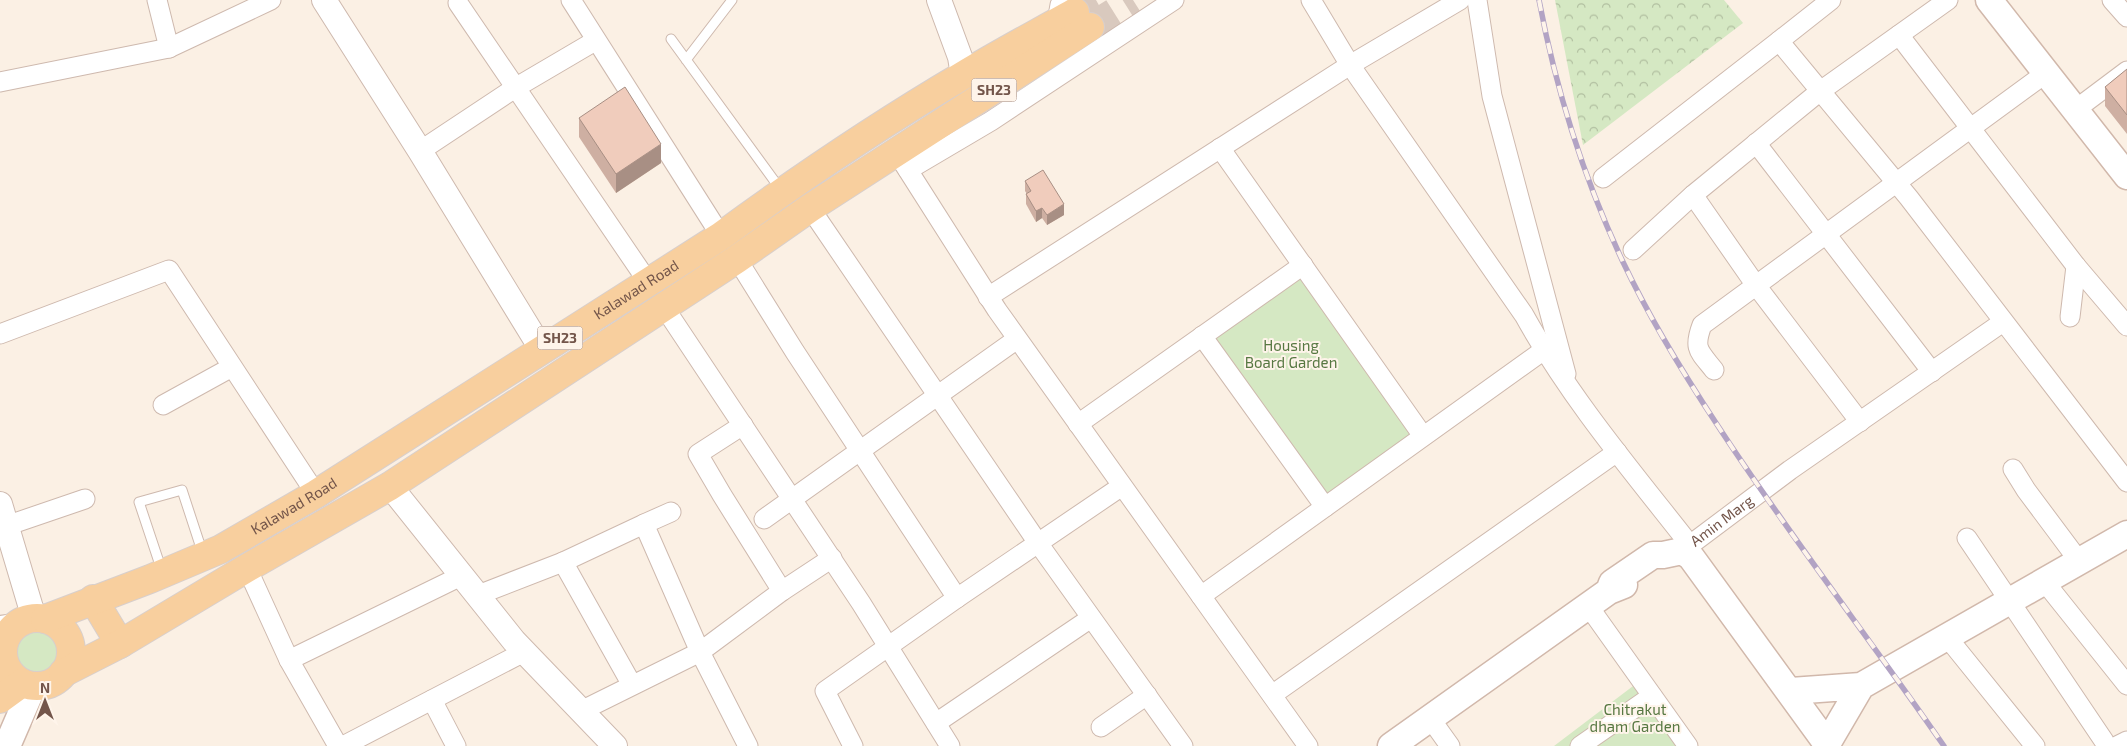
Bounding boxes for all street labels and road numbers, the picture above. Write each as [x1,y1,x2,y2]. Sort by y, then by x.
road number: SH23 [972,78,1016,102]
street label: Kalawad Road [590,255,682,323]
road number: SH23 [538,326,582,349]
street label: Kalawad Road [247,473,340,538]
street label: Amin Marg [1686,490,1757,550]

